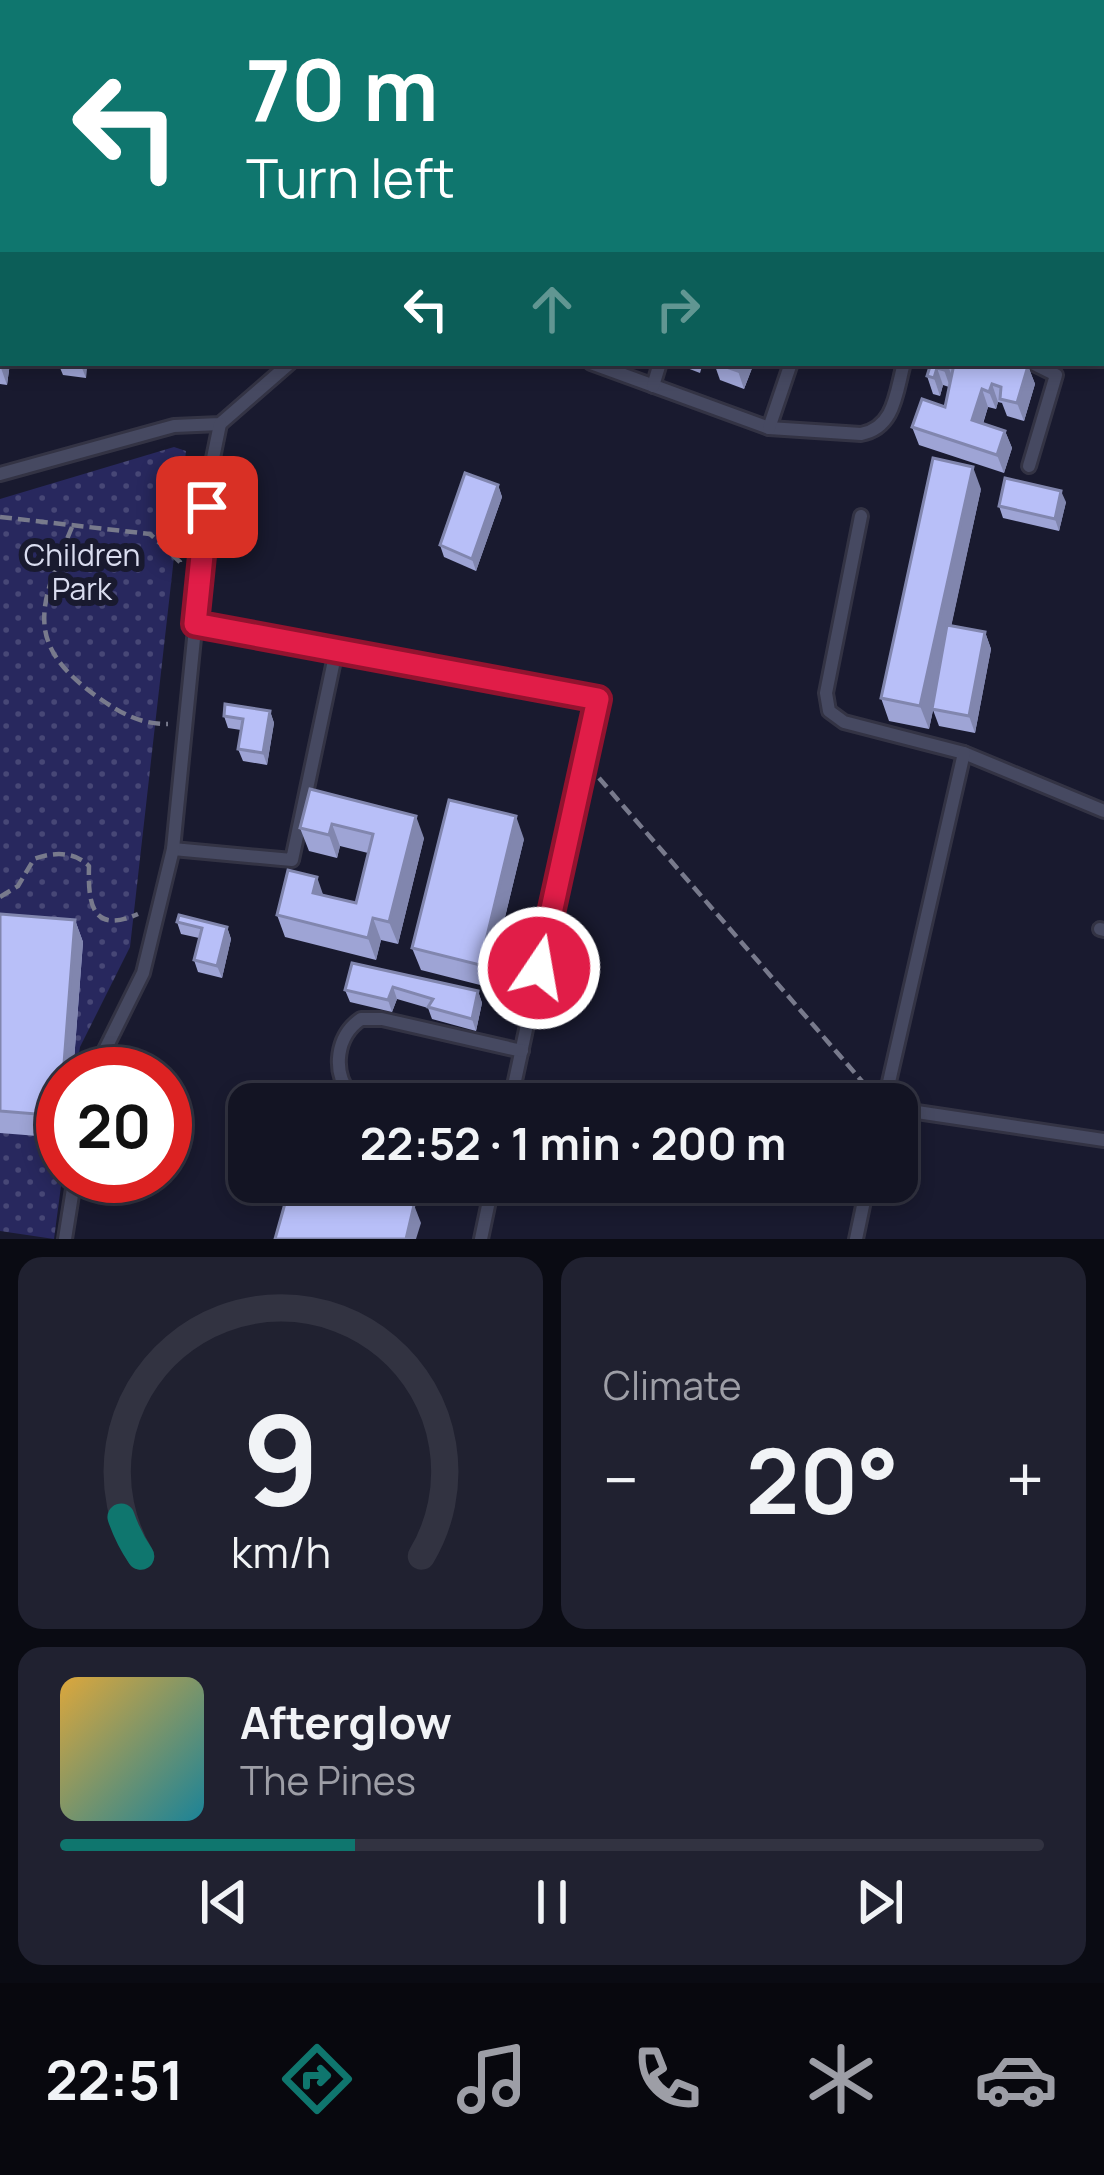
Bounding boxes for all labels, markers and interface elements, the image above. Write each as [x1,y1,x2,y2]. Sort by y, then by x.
text: 70 m [246,31,438,146]
icon: left [48,48,204,204]
text: Turn left [246,140,455,214]
icon: left [393,276,459,342]
icon: ahead [519,276,585,342]
icon: right [645,276,711,342]
pin [156,456,258,558]
icon: arrive [174,474,240,540]
park label: Children Park [24,534,140,609]
position arrow [476,905,602,1031]
speed limit sign: 20 [36,1047,192,1203]
text: 22:52 · 1 min · 200 m [360,1112,786,1174]
text: Climate [603,1358,742,1412]
text: 9 [242,1372,319,1542]
text: 20° [746,1418,899,1541]
text: − [603,1434,639,1524]
text: + [1006,1434,1044,1524]
text: km/h [231,1522,330,1581]
text: Afterglow [240,1691,452,1753]
text: The Pines [240,1753,416,1807]
icon: previous [191,1869,257,1935]
icon: pause [519,1869,585,1935]
icon: next [847,1869,913,1935]
icon: directions [275,2037,359,2121]
icon: music [450,2037,534,2121]
icon: phone [625,2037,709,2121]
icon: climate [799,2037,883,2121]
icon: car [974,2037,1058,2121]
text: 22:51 [45,2042,184,2116]

